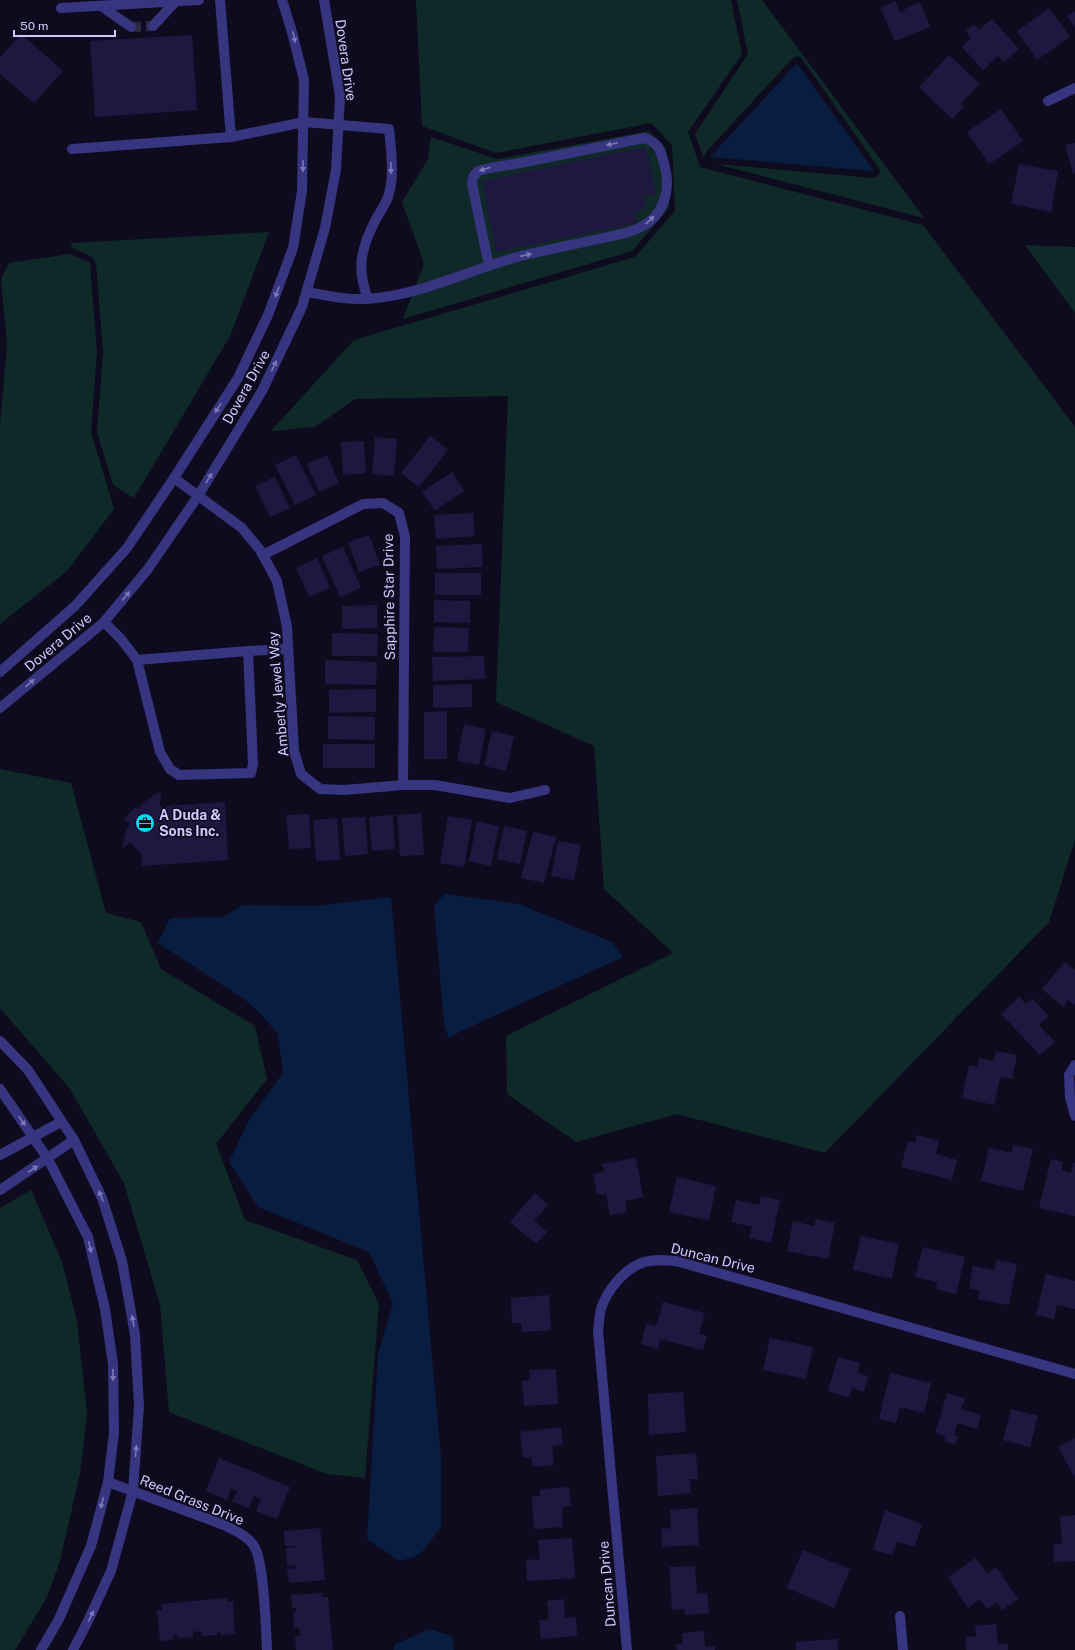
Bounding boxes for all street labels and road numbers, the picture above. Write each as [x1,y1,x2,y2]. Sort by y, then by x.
street label: Dovera Drive [332,18,360,102]
street label: Dovera Drive [219,347,273,427]
street label: Sapphire Star Drive [380,534,398,660]
street label: Dovera Drive [21,609,95,675]
street label: Amberly Jewel Way [265,630,291,757]
street label: Duncan Drive [669,1240,757,1276]
street label: Reed Grass Drive [138,1472,247,1528]
street label: Duncan Drive [595,1540,619,1628]

